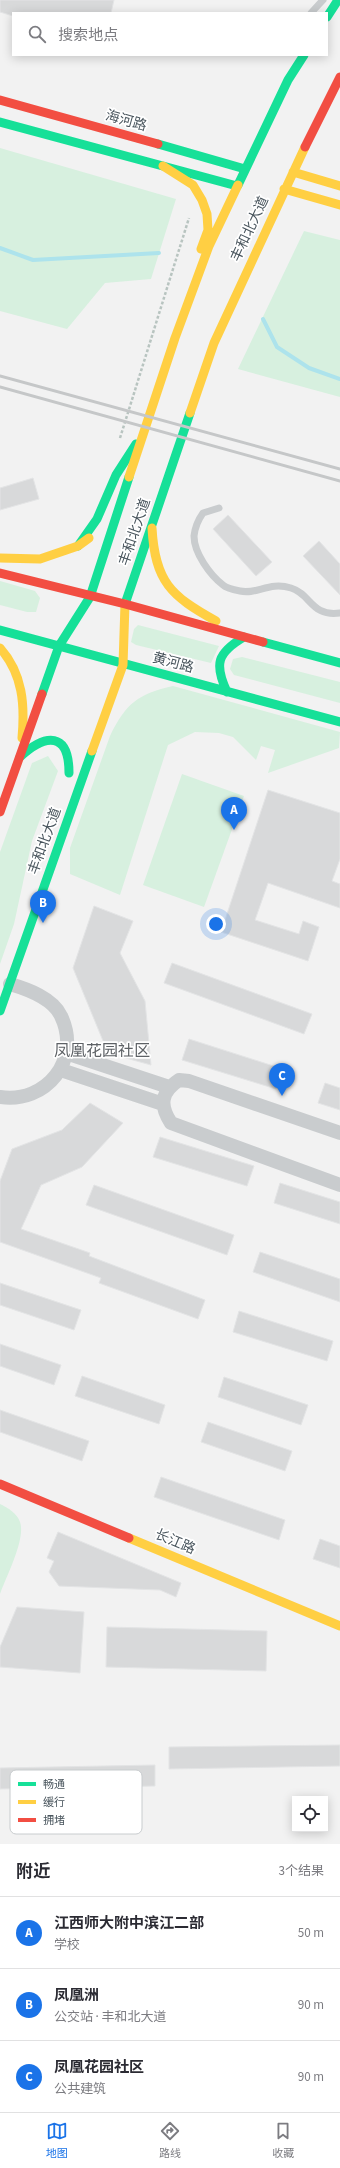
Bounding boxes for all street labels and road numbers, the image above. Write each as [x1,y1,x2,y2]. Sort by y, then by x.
street label: 海河路 [103,106,149,136]
street label: 丰和北大道 [226,193,274,265]
street label: 丰和北大道 [114,496,156,568]
street label: 黄河路 [150,648,196,678]
street label: 丰和北大道 [24,805,66,877]
street label: 长江路 [152,1525,198,1559]

